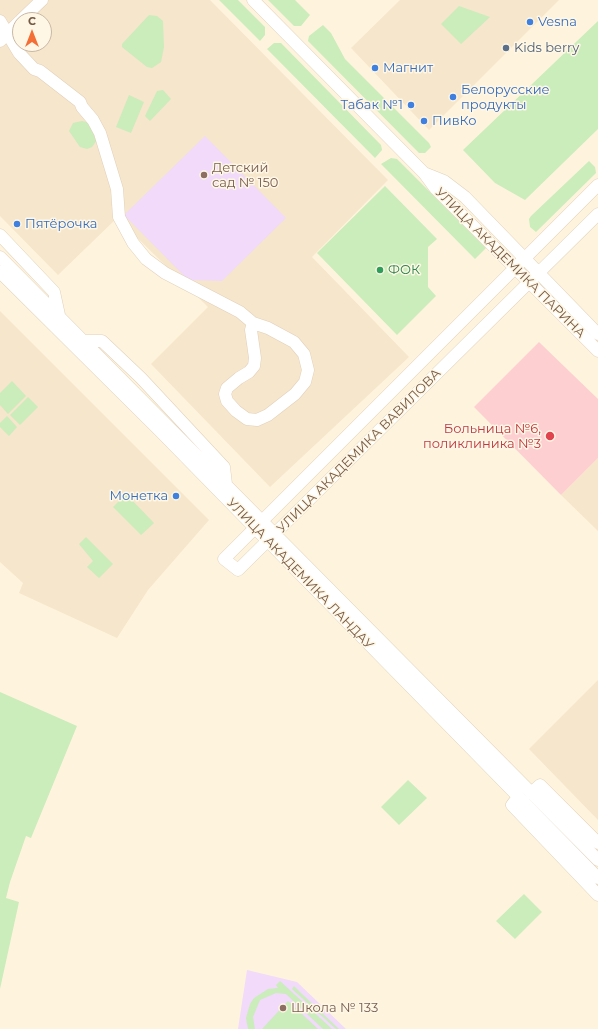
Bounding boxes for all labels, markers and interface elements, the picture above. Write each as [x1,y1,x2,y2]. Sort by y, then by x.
north arrow [12,12,52,52]
text: С [28,14,36,28]
place label: Vesna [538,14,577,30]
marker: Vesna [525,17,535,27]
place label: Kids berry [514,40,579,56]
marker: Kids berry [501,43,511,53]
place label: Магнит [383,60,433,76]
marker: Магнит [370,63,380,73]
place label: Белорусские продукты [461,82,550,113]
marker: Белорусские продукты [448,92,458,102]
place label: Табак №1 [340,97,403,113]
marker: Табак №1 [406,100,416,110]
place label: ПивКо [432,113,477,129]
marker: ПивКо [419,116,429,126]
place label: Детский сад № 150 [212,160,278,191]
marker: Детский сад № 150 [199,170,209,180]
street label: УЛИЦА АКАДЕМИКА ПАРИНА [432,185,588,341]
place label: Пятёрочка [25,216,97,232]
marker: Пятёрочка [12,219,22,229]
place label: ФОК [388,262,420,278]
marker: ФОК [375,265,385,275]
street label: УЛИЦА АКАДЕМИКА ВАВИЛОВА [274,366,444,536]
place label: Больница №6, поликлиника №3 [423,421,541,452]
marker: Больница №6, поликлиника №3 [544,430,556,442]
place label: Монетка [110,488,168,504]
marker: Монетка [171,491,181,501]
street label: УЛИЦА АКАДЕМИКА ЛАНДАУ [224,495,376,653]
place label: Школа № 133 [291,1000,378,1016]
marker: Школа № 133 [278,1003,288,1013]

